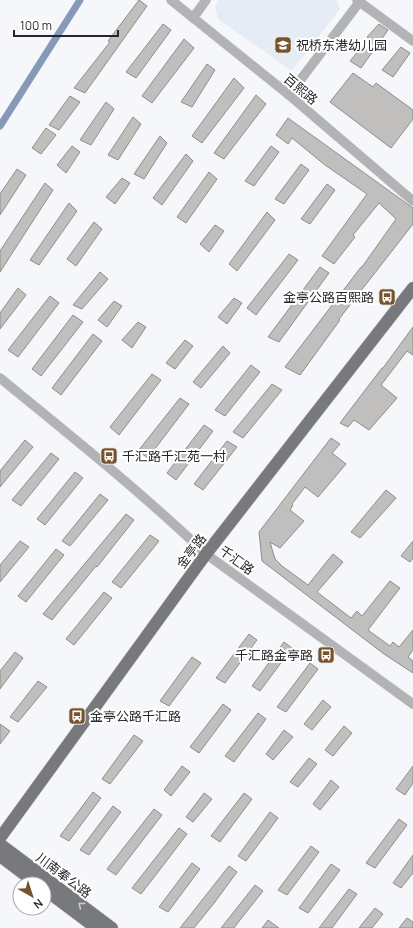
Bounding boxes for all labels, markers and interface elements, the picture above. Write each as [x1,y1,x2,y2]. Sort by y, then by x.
scale bar [14,12,118,38]
text: 100 m [20,17,52,34]
school or university icon: 祝桥东港幼儿园 [273,35,293,55]
place label: 祝桥东港幼儿园 [296,36,387,54]
street label: 百熙路 [280,70,322,108]
bus stop icon: 金亭公路百熙路 [377,287,397,307]
place label: 金亭公路百熙路 [283,288,374,306]
bus stop icon: 千汇路千汇苑一村 [99,446,119,466]
place label: 千汇路千汇苑一村 [122,447,226,465]
street label: 金亭路 [172,530,210,572]
street label: 千汇路 [216,541,258,579]
bus stop icon: 千汇路金亭路 [316,645,336,665]
place label: 千汇路金亭路 [235,646,313,664]
bus stop icon: 金亭公路千汇路 [67,706,87,726]
place label: 金亭公路千汇路 [90,707,181,725]
street label: 川南奉公路 [33,848,95,902]
north arrow [12,876,52,916]
text: N [31,896,46,913]
one-way arrow [78,902,85,909]

